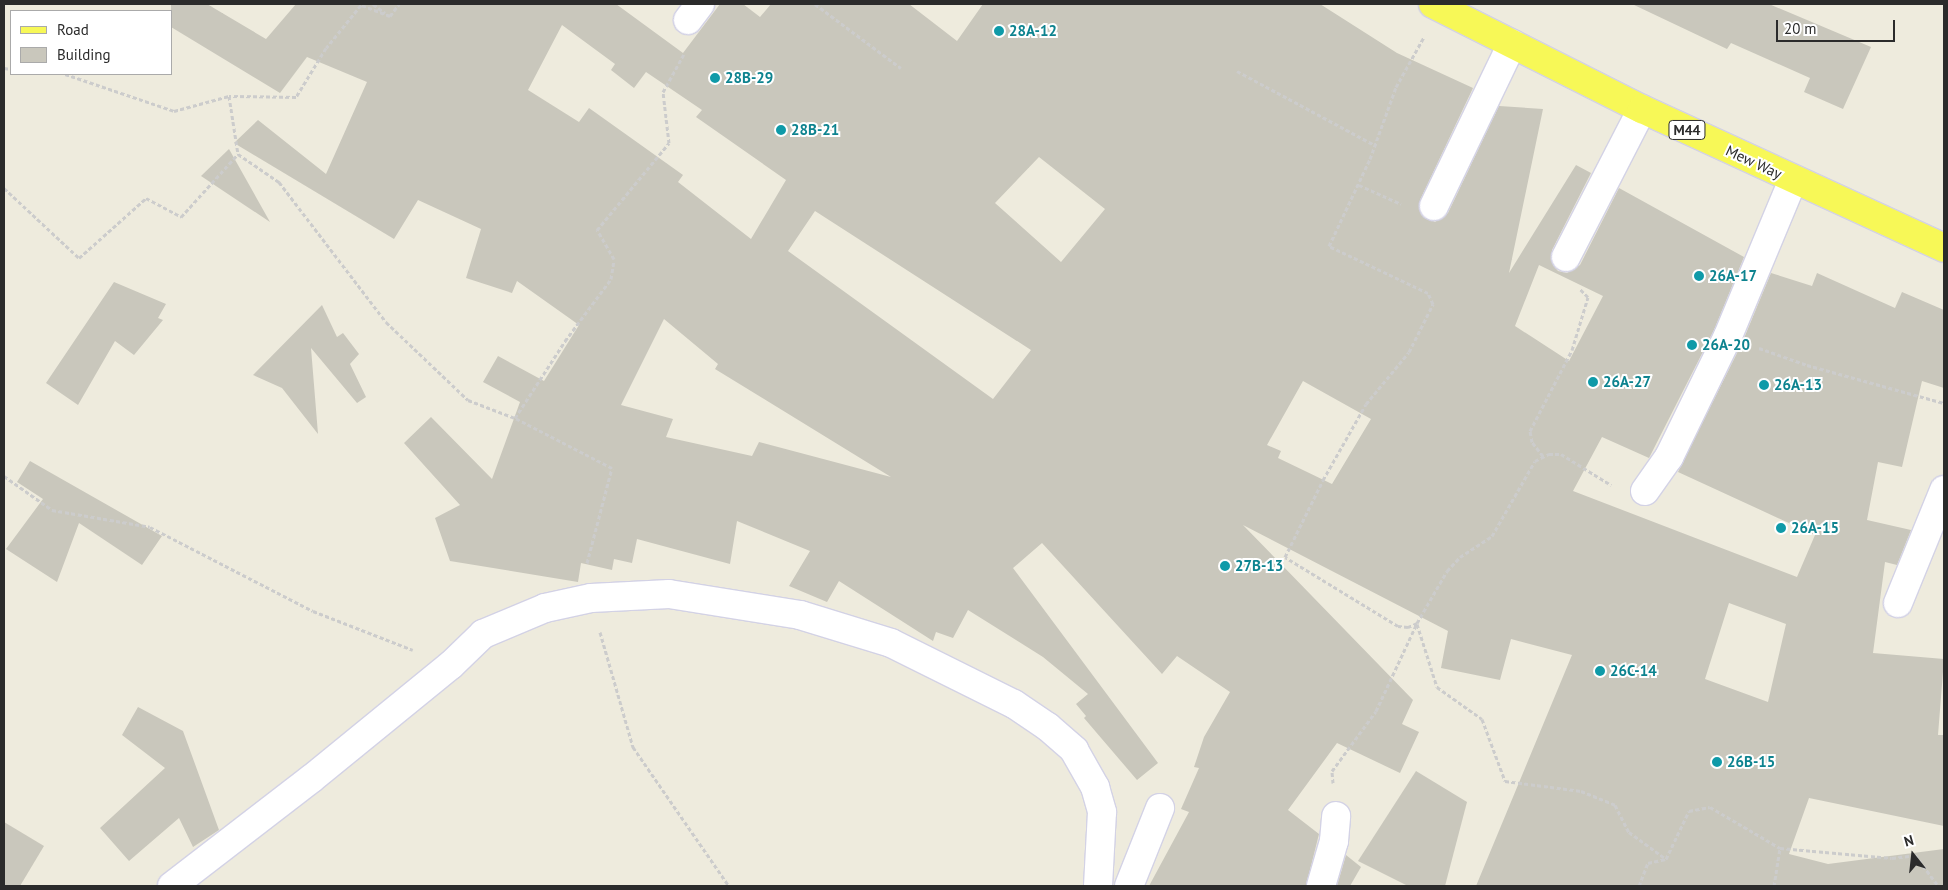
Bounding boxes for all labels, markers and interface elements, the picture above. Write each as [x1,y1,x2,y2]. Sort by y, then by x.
legend [10,10,172,75]
scale bar [1778,10,1897,42]
text: 20 m [1784,19,1817,38]
text: Road [57,20,89,39]
place label: 28A-12 [1009,22,1057,40]
marker: 28A-12 [993,25,1005,37]
text: Building [57,45,111,64]
place label: 28B-29 [725,69,773,87]
marker: 28B-29 [709,72,721,84]
road number: M44 [1668,118,1706,142]
place label: 28B-21 [791,121,839,139]
marker: 28B-21 [775,124,787,136]
street label: Mew Way [1723,141,1785,183]
place label: 26A-17 [1709,267,1757,285]
marker: 26A-17 [1693,270,1705,282]
place label: 26A-20 [1702,336,1750,354]
marker: 26A-20 [1686,339,1698,351]
place label: 26A-27 [1603,373,1651,391]
marker: 26A-27 [1587,376,1599,388]
place label: 26A-13 [1774,376,1822,394]
marker: 26A-13 [1758,379,1770,391]
place label: 26A-15 [1791,519,1839,537]
marker: 26A-15 [1775,522,1787,534]
place label: 27B-13 [1235,557,1283,575]
marker: 27B-13 [1219,560,1231,572]
place label: 26C-14 [1610,662,1657,680]
marker: 26C-14 [1594,665,1606,677]
place label: 26B-15 [1727,753,1775,771]
marker: 26B-15 [1711,756,1723,768]
north arrow [1888,830,1938,880]
text: N [1902,831,1916,851]

